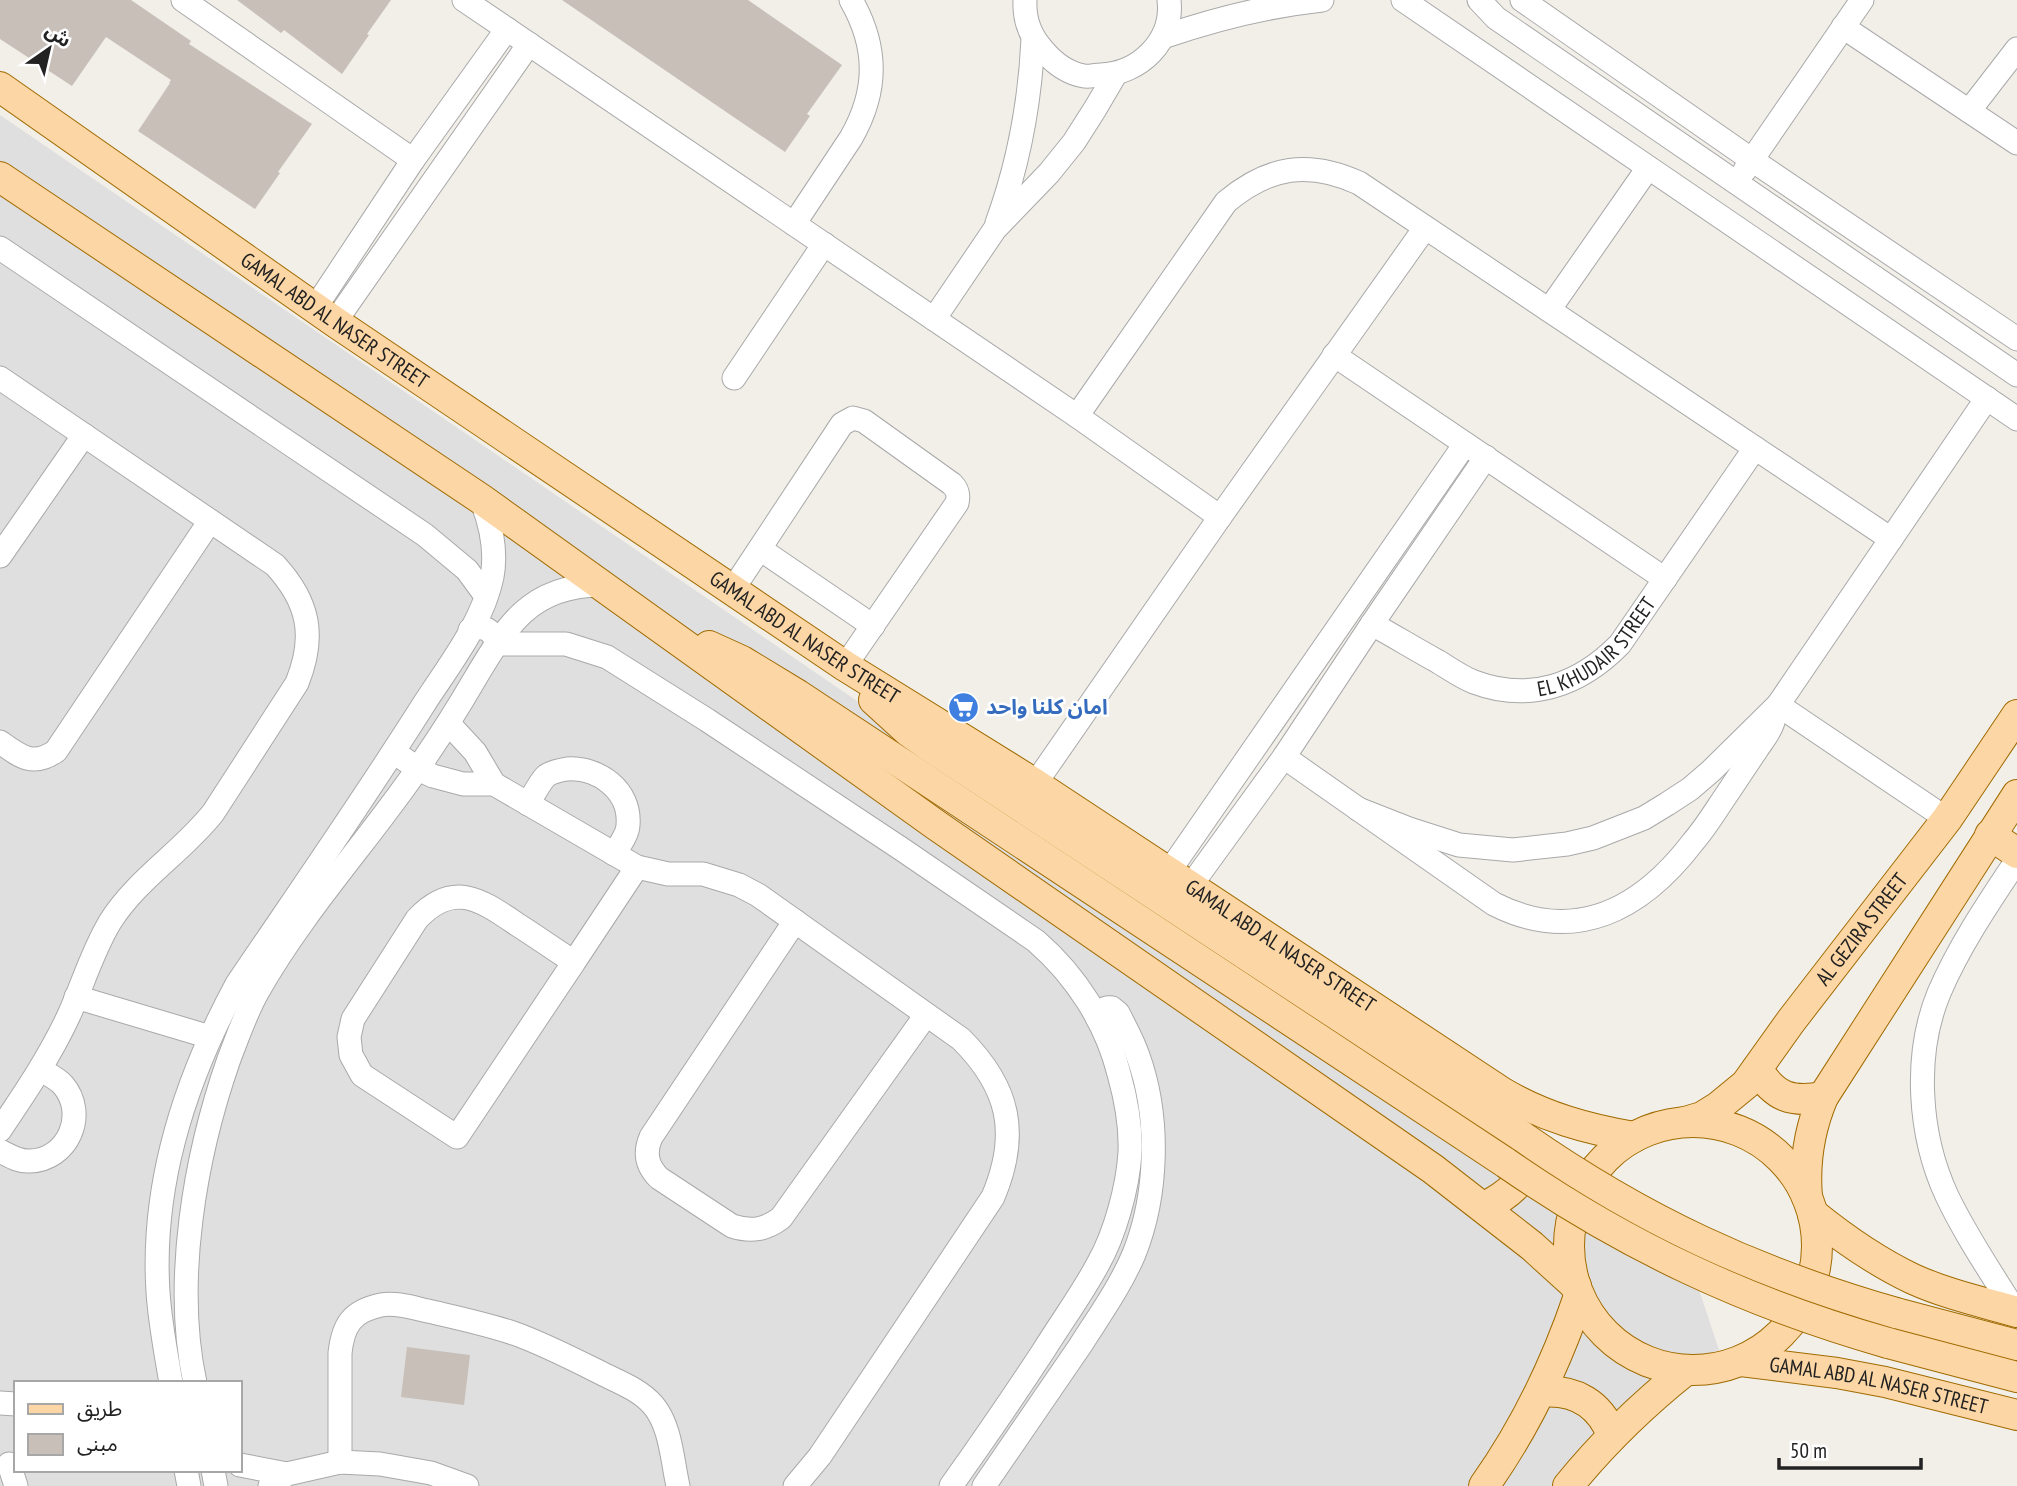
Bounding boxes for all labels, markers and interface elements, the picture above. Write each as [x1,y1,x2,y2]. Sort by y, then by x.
north arrow [14,14,84,84]
text: ش [41,18,76,52]
street label: GAMAL ABD AL NASER STREET [236,246,434,395]
street label: GAMAL ABD AL NASER STREET [705,565,905,710]
street label: EL KHUDAIR STREET [1535,591,1662,702]
supermarket icon: امان كلنا واحد [946,690,980,724]
place label: امان كلنا واحد [986,693,1108,720]
street label: AL GEZIRA STREET [1809,867,1914,991]
street label: GAMAL ABD AL NASER STREET [1180,873,1381,1018]
street label: GAMAL ABD AL NASER STREET [1768,1351,1991,1420]
legend [14,1381,242,1472]
text: طريق [77,1395,122,1422]
scale bar [1779,1426,1921,1470]
text: مبنى [77,1430,118,1457]
text: 50 m [1790,1437,1827,1464]

